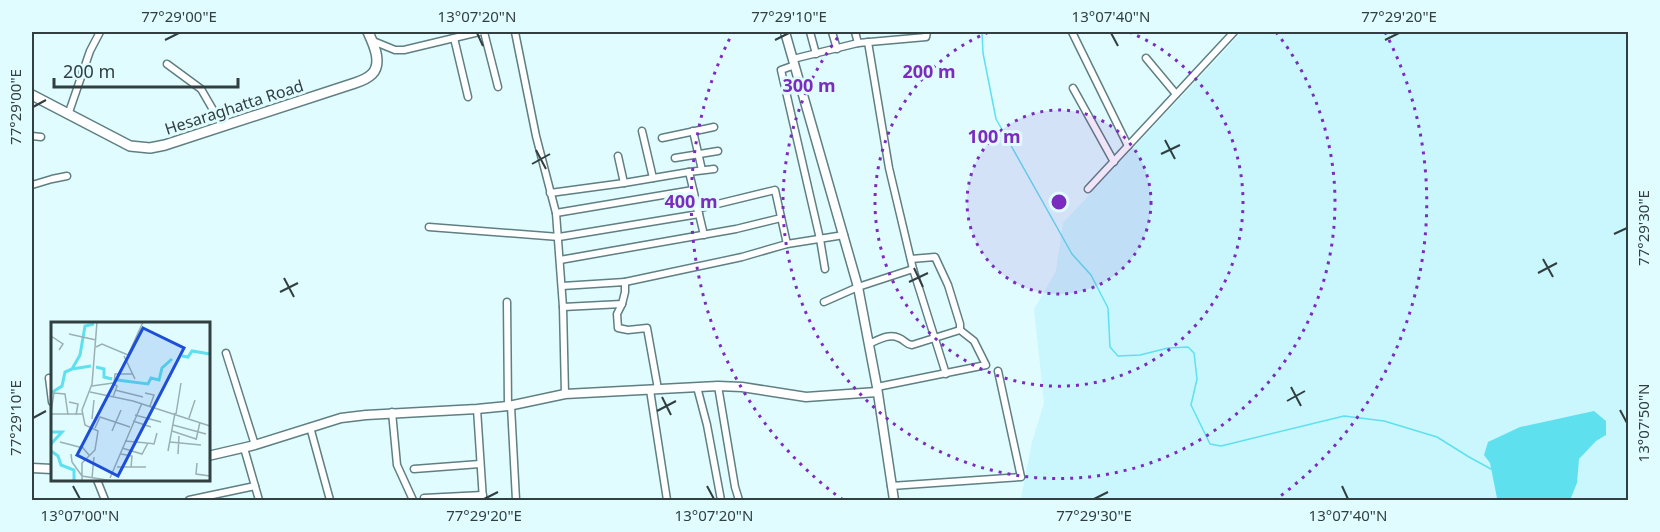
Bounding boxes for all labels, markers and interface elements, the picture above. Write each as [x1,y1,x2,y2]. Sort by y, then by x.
text: 77°29'00"E [141,6,217,26]
text: 13°07'20"N [438,6,516,26]
text: 77°29'10"E [751,6,827,26]
text: 13°07'40"N [1072,6,1150,26]
text: 77°29'20"E [1361,6,1437,26]
scale bar [54,51,238,89]
text: 200 m [63,59,115,83]
text: 200 m [902,59,956,83]
text: 77°29'00"E [5,69,25,145]
text: 300 m [782,73,836,97]
street label: Hesaraghatta Road [162,74,306,140]
text: 100 m [967,124,1021,148]
text: 400 m [664,189,718,213]
text: 77°29'30"E [1633,190,1653,266]
centre of rings [1049,192,1069,212]
inset map [51,322,210,481]
text: 77°29'10"E [5,380,25,456]
text: 13°07'50"N [1633,384,1653,462]
text: 13°07'00"N [41,505,119,525]
text: 77°29'20"E [446,505,522,525]
text: 13°07'20"N [675,505,753,525]
text: 77°29'30"E [1056,505,1132,525]
text: 13°07'40"N [1309,505,1387,525]

